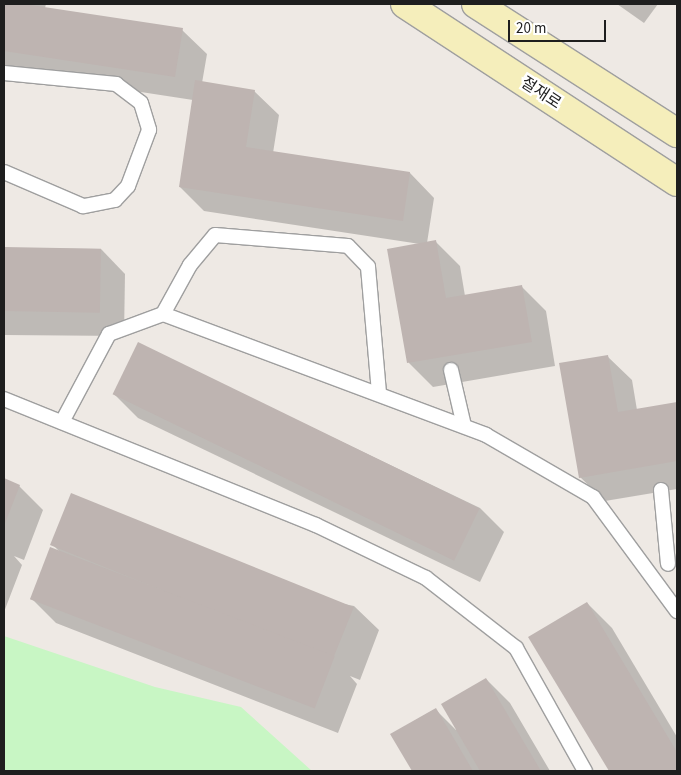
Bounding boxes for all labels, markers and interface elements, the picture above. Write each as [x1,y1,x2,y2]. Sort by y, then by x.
scale bar [511,10,608,42]
text: 20 m [516,18,546,39]
street label: 절재로 [517,73,565,113]

